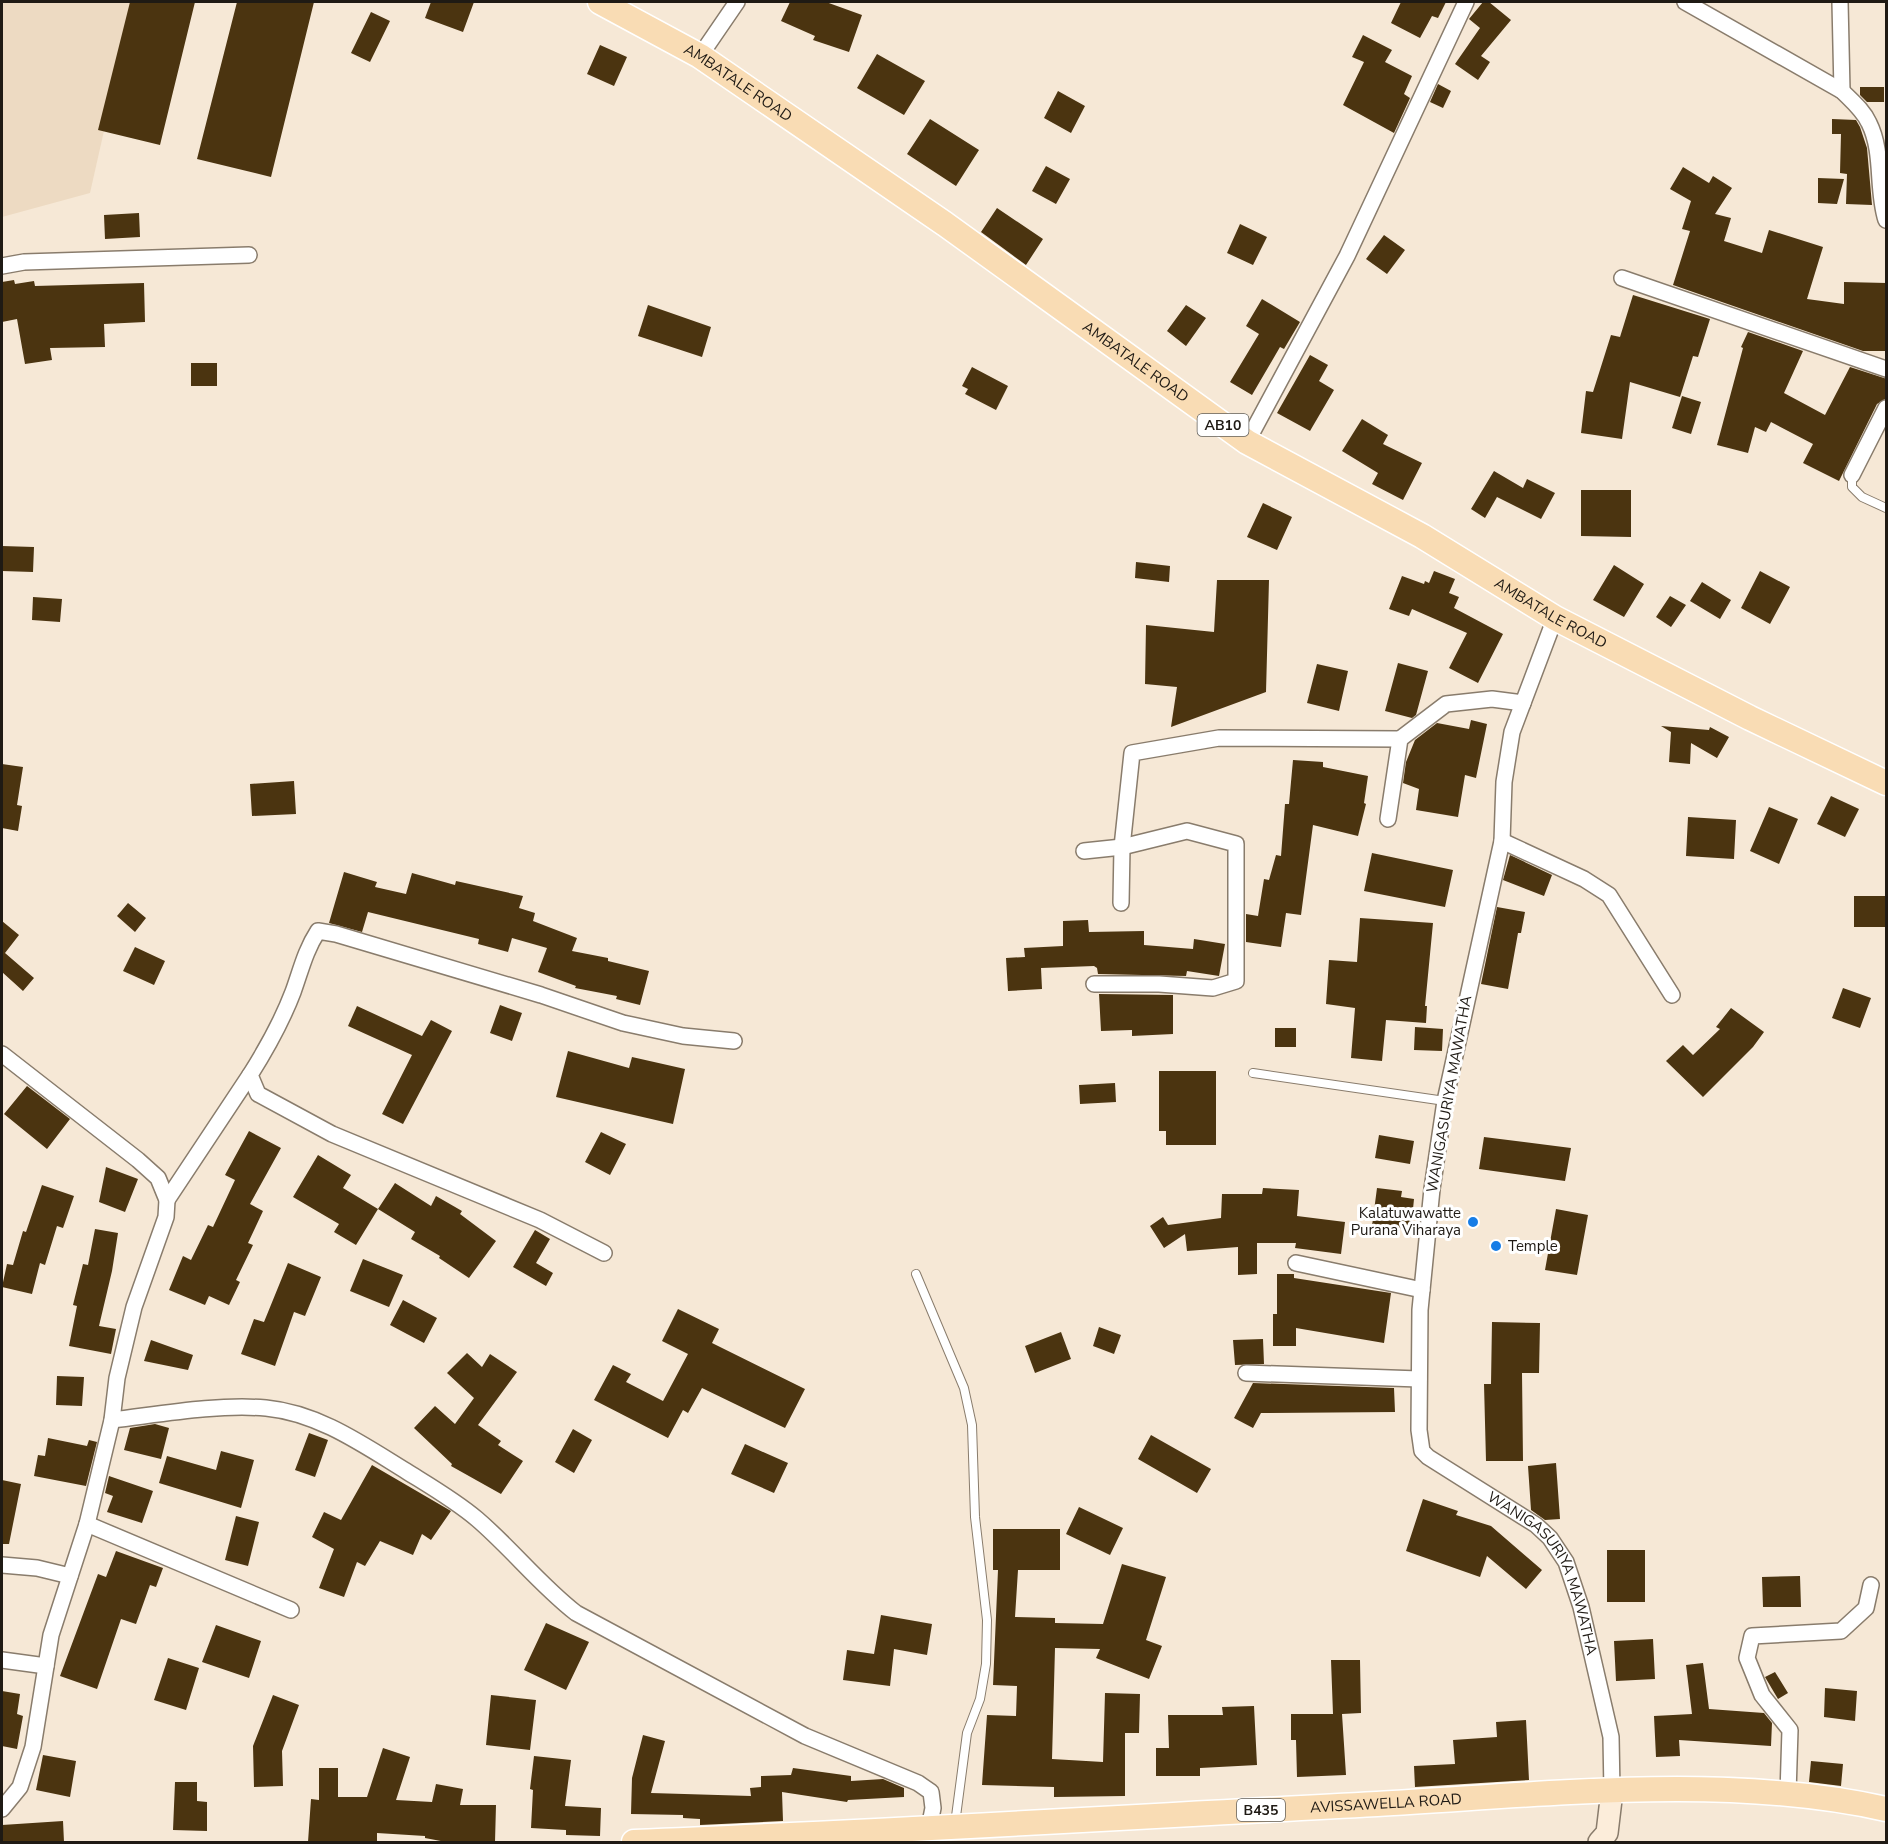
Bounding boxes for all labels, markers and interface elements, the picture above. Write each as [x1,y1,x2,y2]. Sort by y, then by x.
street label: AMBATALE ROAD [680,39,796,126]
street label: AMBATALE ROAD [1079,317,1193,407]
road number: AB10 [1198,414,1248,436]
street label: AMBATALE ROAD [1491,573,1610,653]
street label: WANIGASURIYA MAWATHA [1422,994,1476,1194]
place label: Kalatuwawatte Purana Viharaya [1351,1203,1461,1240]
marker: Kalatuwawatte Purana Viharaya [1466,1215,1480,1229]
place label: Temple [1508,1236,1558,1256]
marker: Temple [1489,1239,1503,1253]
street label: WANIGASURIYA MAWATHA [1484,1487,1602,1657]
street label: AVISSAWELLA ROAD [1310,1789,1463,1818]
road number: B435 [1237,1799,1285,1821]

